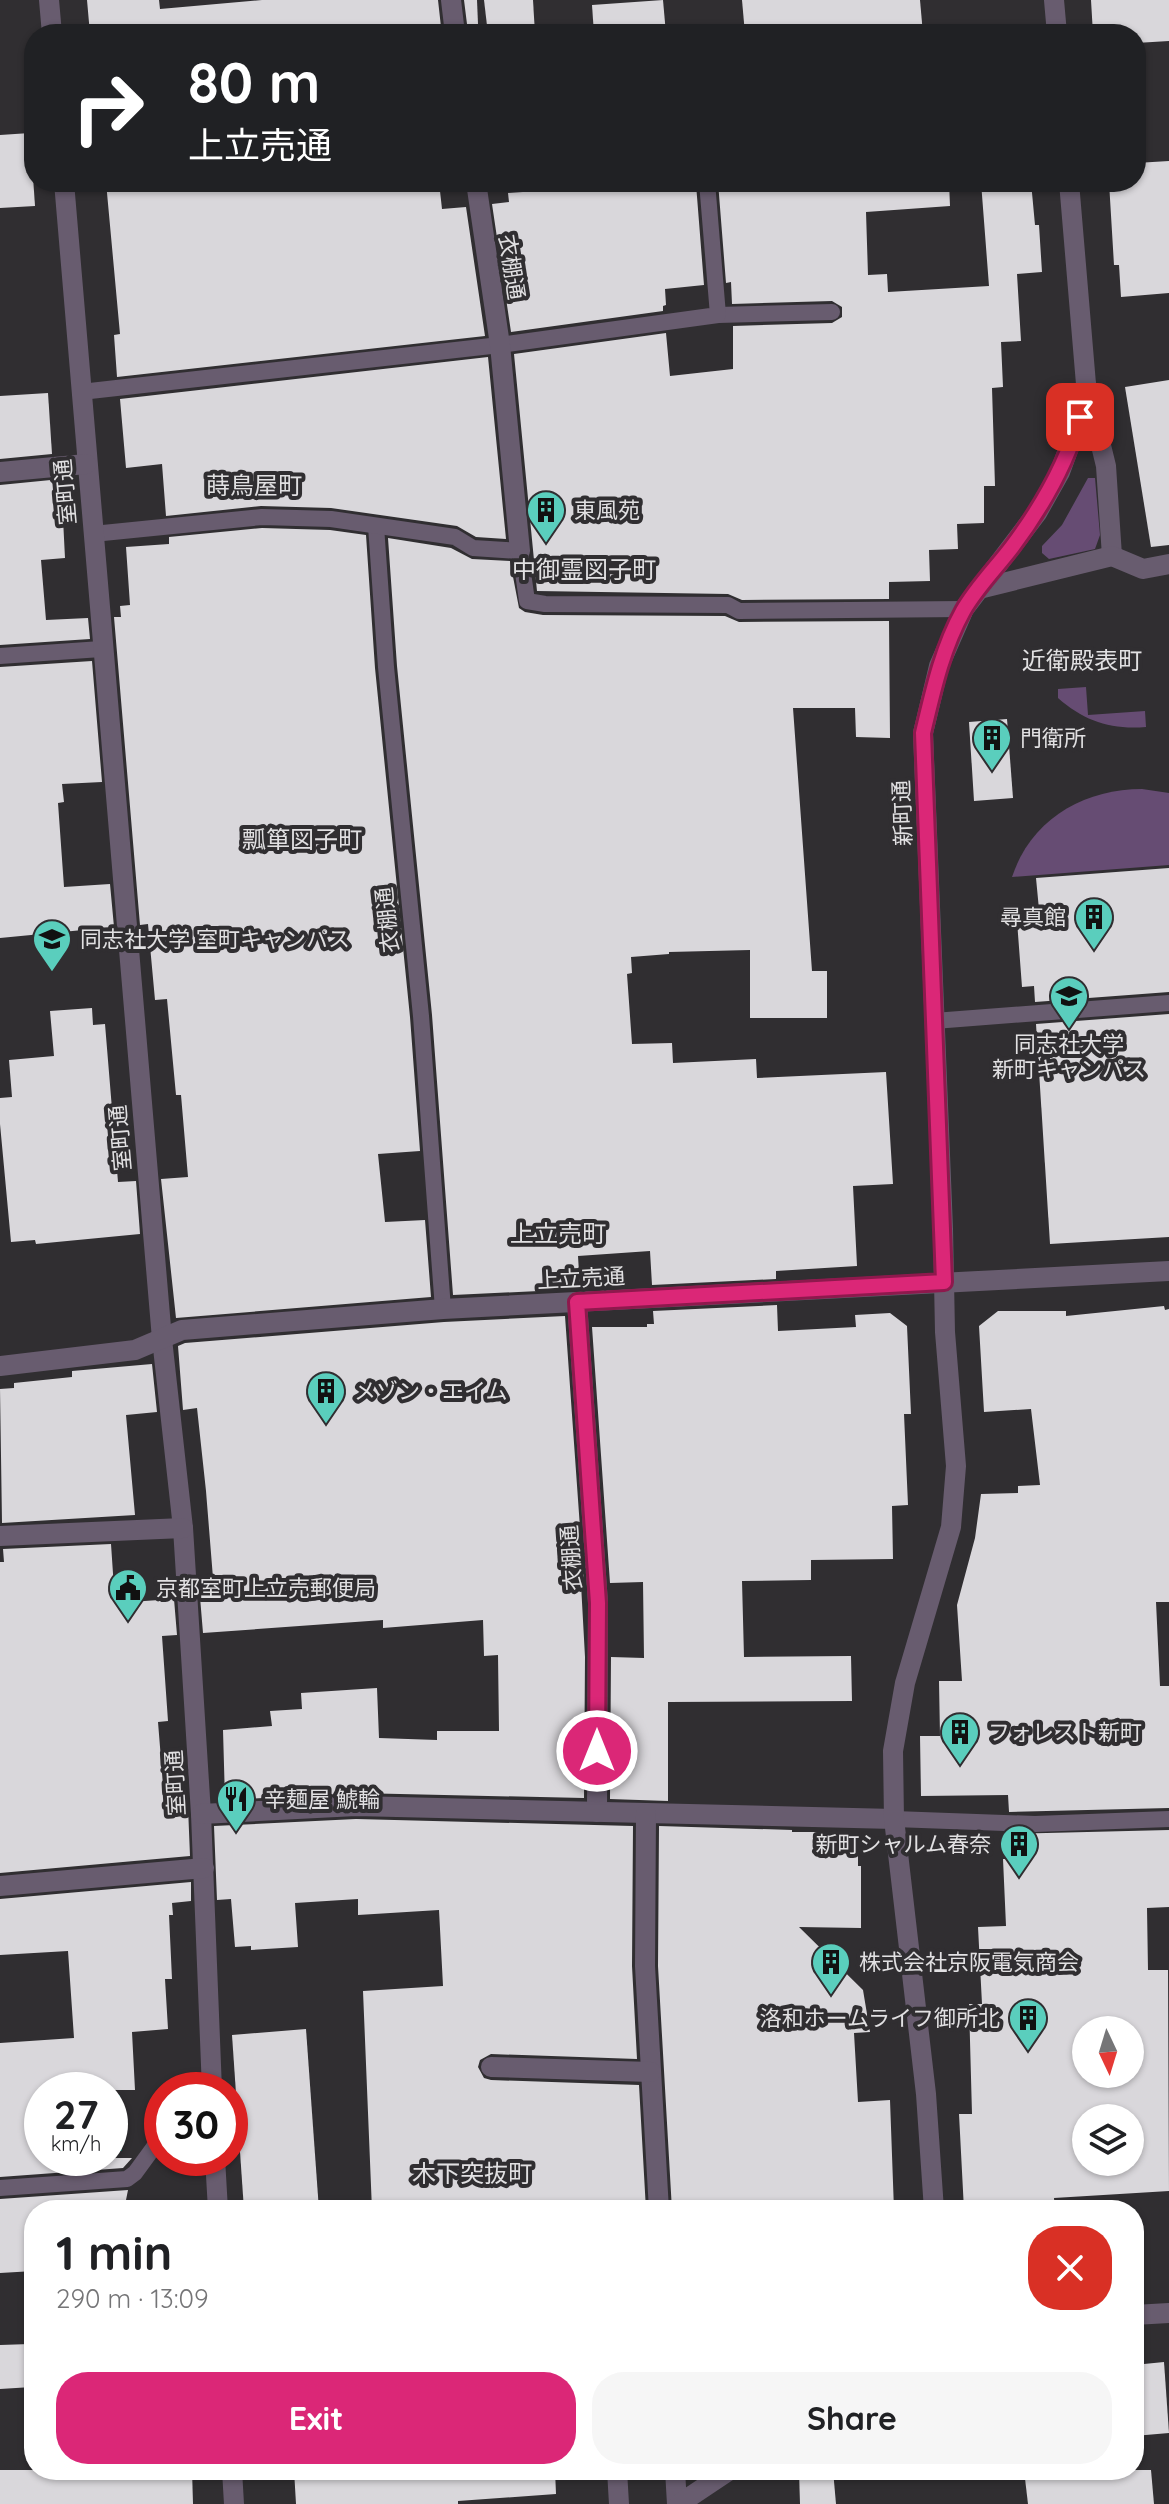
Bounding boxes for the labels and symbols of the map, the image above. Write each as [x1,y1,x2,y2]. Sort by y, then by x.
street label: 衣棚通 [493,232,531,302]
pin [1046,383,1114,451]
street label: 室町通 [48,458,82,526]
district label: 蒔鳥屋町 [206,470,302,500]
building icon: 東風苑 [525,489,567,544]
place label: 東風苑 [574,496,640,524]
district label: 中御霊図子町 [512,554,656,584]
district label: 近衛殿表町 [1022,645,1142,675]
building icon: 門衛所 [971,717,1013,772]
place label: 門衛所 [1020,724,1086,752]
street label: 新町通 [887,780,917,846]
district label: 瓢箪図子町 [242,824,362,854]
street label: 衣棚通 [370,886,404,954]
building icon: 尋真館 [1073,896,1115,951]
place label: 尋真館 [1000,903,1066,931]
school or university icon: 同志社大学 室町キャンパス [31,918,73,973]
place label: 同志社大学 室町キャンパス [80,925,350,953]
school or university icon: 同志社大学 新町キャンパス [1048,975,1090,1030]
place label: 同志社大学 新町キャンパス [992,1030,1146,1083]
street label: 室町通 [103,1104,137,1172]
district label: 上立売町 [510,1218,606,1248]
street label: 上立売通 [536,1262,626,1294]
building icon: メゾン・エイム [305,1370,347,1425]
place label: メゾン・エイム [354,1377,508,1405]
street label: 衣棚通 [555,1524,587,1592]
public building icon: 京都室町上立売郵便局 [107,1567,149,1622]
place label: 京都室町上立売郵便局 [156,1574,376,1602]
position arrow [555,1709,639,1793]
building icon: フォレスト新町 [939,1711,981,1766]
place label: フォレスト新町 [988,1718,1142,1746]
street label: 室町通 [159,1749,191,1817]
restaurant icon: 辛麺屋 鯱輪 [215,1778,257,1833]
place label: 辛麺屋 鯱輪 [264,1785,380,1813]
building icon: 新町シャルム春奈 [998,1823,1040,1878]
place label: 新町シャルム春奈 [815,1830,991,1858]
building icon: 株式会社京阪電気商会 [810,1941,852,1996]
place label: 株式会社京阪電気商会 [859,1948,1079,1976]
building icon: 洛和ホームライフ御所北 [1007,1997,1049,2052]
place label: 洛和ホームライフ御所北 [760,2004,1000,2032]
north arrow [1072,2016,1144,2088]
speed limit sign: 30 [144,2072,248,2176]
district label: 木下突抜町 [412,2158,532,2188]

